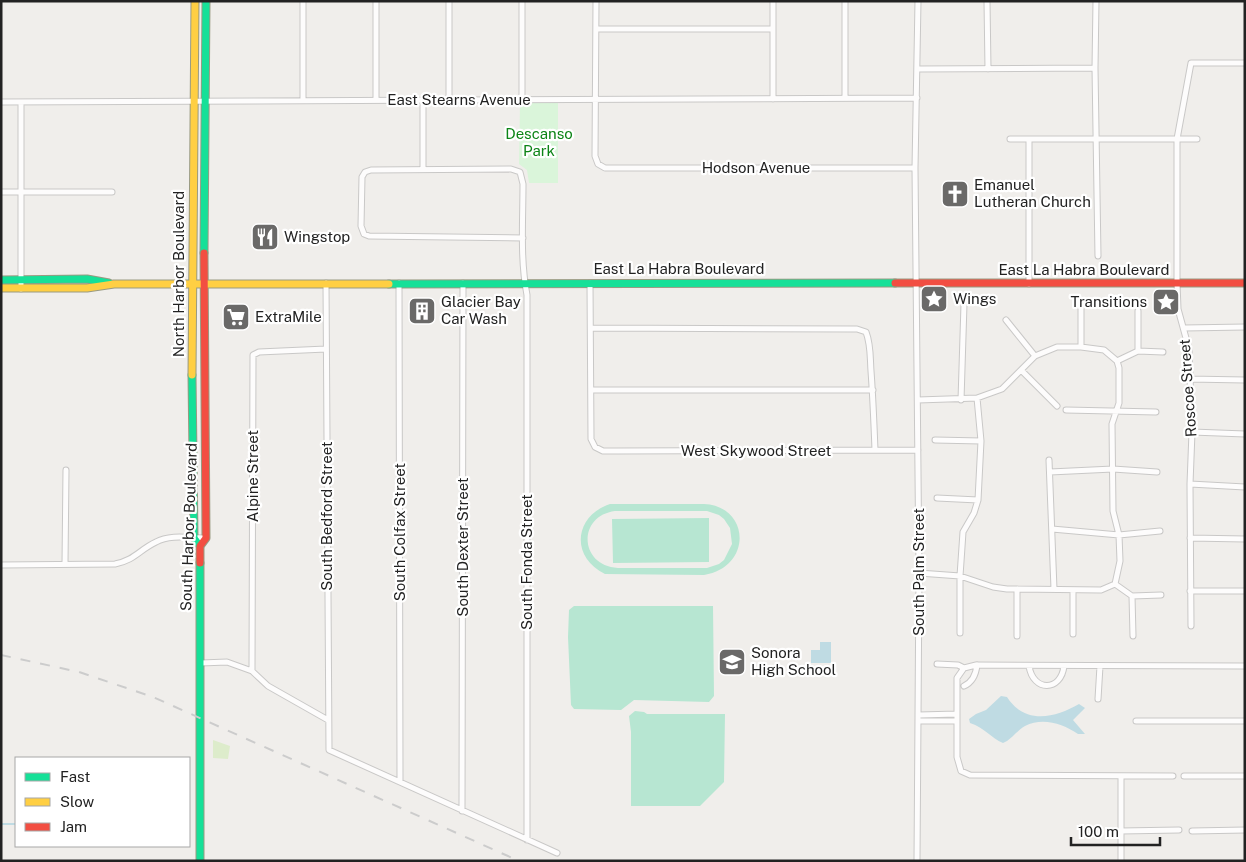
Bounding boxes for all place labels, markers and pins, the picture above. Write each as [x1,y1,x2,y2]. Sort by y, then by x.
place label: Emanuel Lutheran Church [974,176,1091,210]
church icon: Emanuel Lutheran Church [940,179,970,209]
restaurant icon: Wingstop [250,222,280,252]
place label: Wingstop [284,228,350,245]
place icon: Wings [919,284,949,314]
place icon: Transitions [1151,287,1181,317]
place label: Wings [953,290,996,307]
place label: Glacier Bay Car Wash [441,293,521,327]
place label: Transitions [1071,293,1147,310]
building icon: Glacier Bay Car Wash [407,296,437,326]
supermarket icon: ExtraMile [221,302,251,332]
place label: ExtraMile [255,308,322,325]
place label: Sonora High School [751,644,836,678]
school or university icon: Sonora High School [717,647,747,677]

